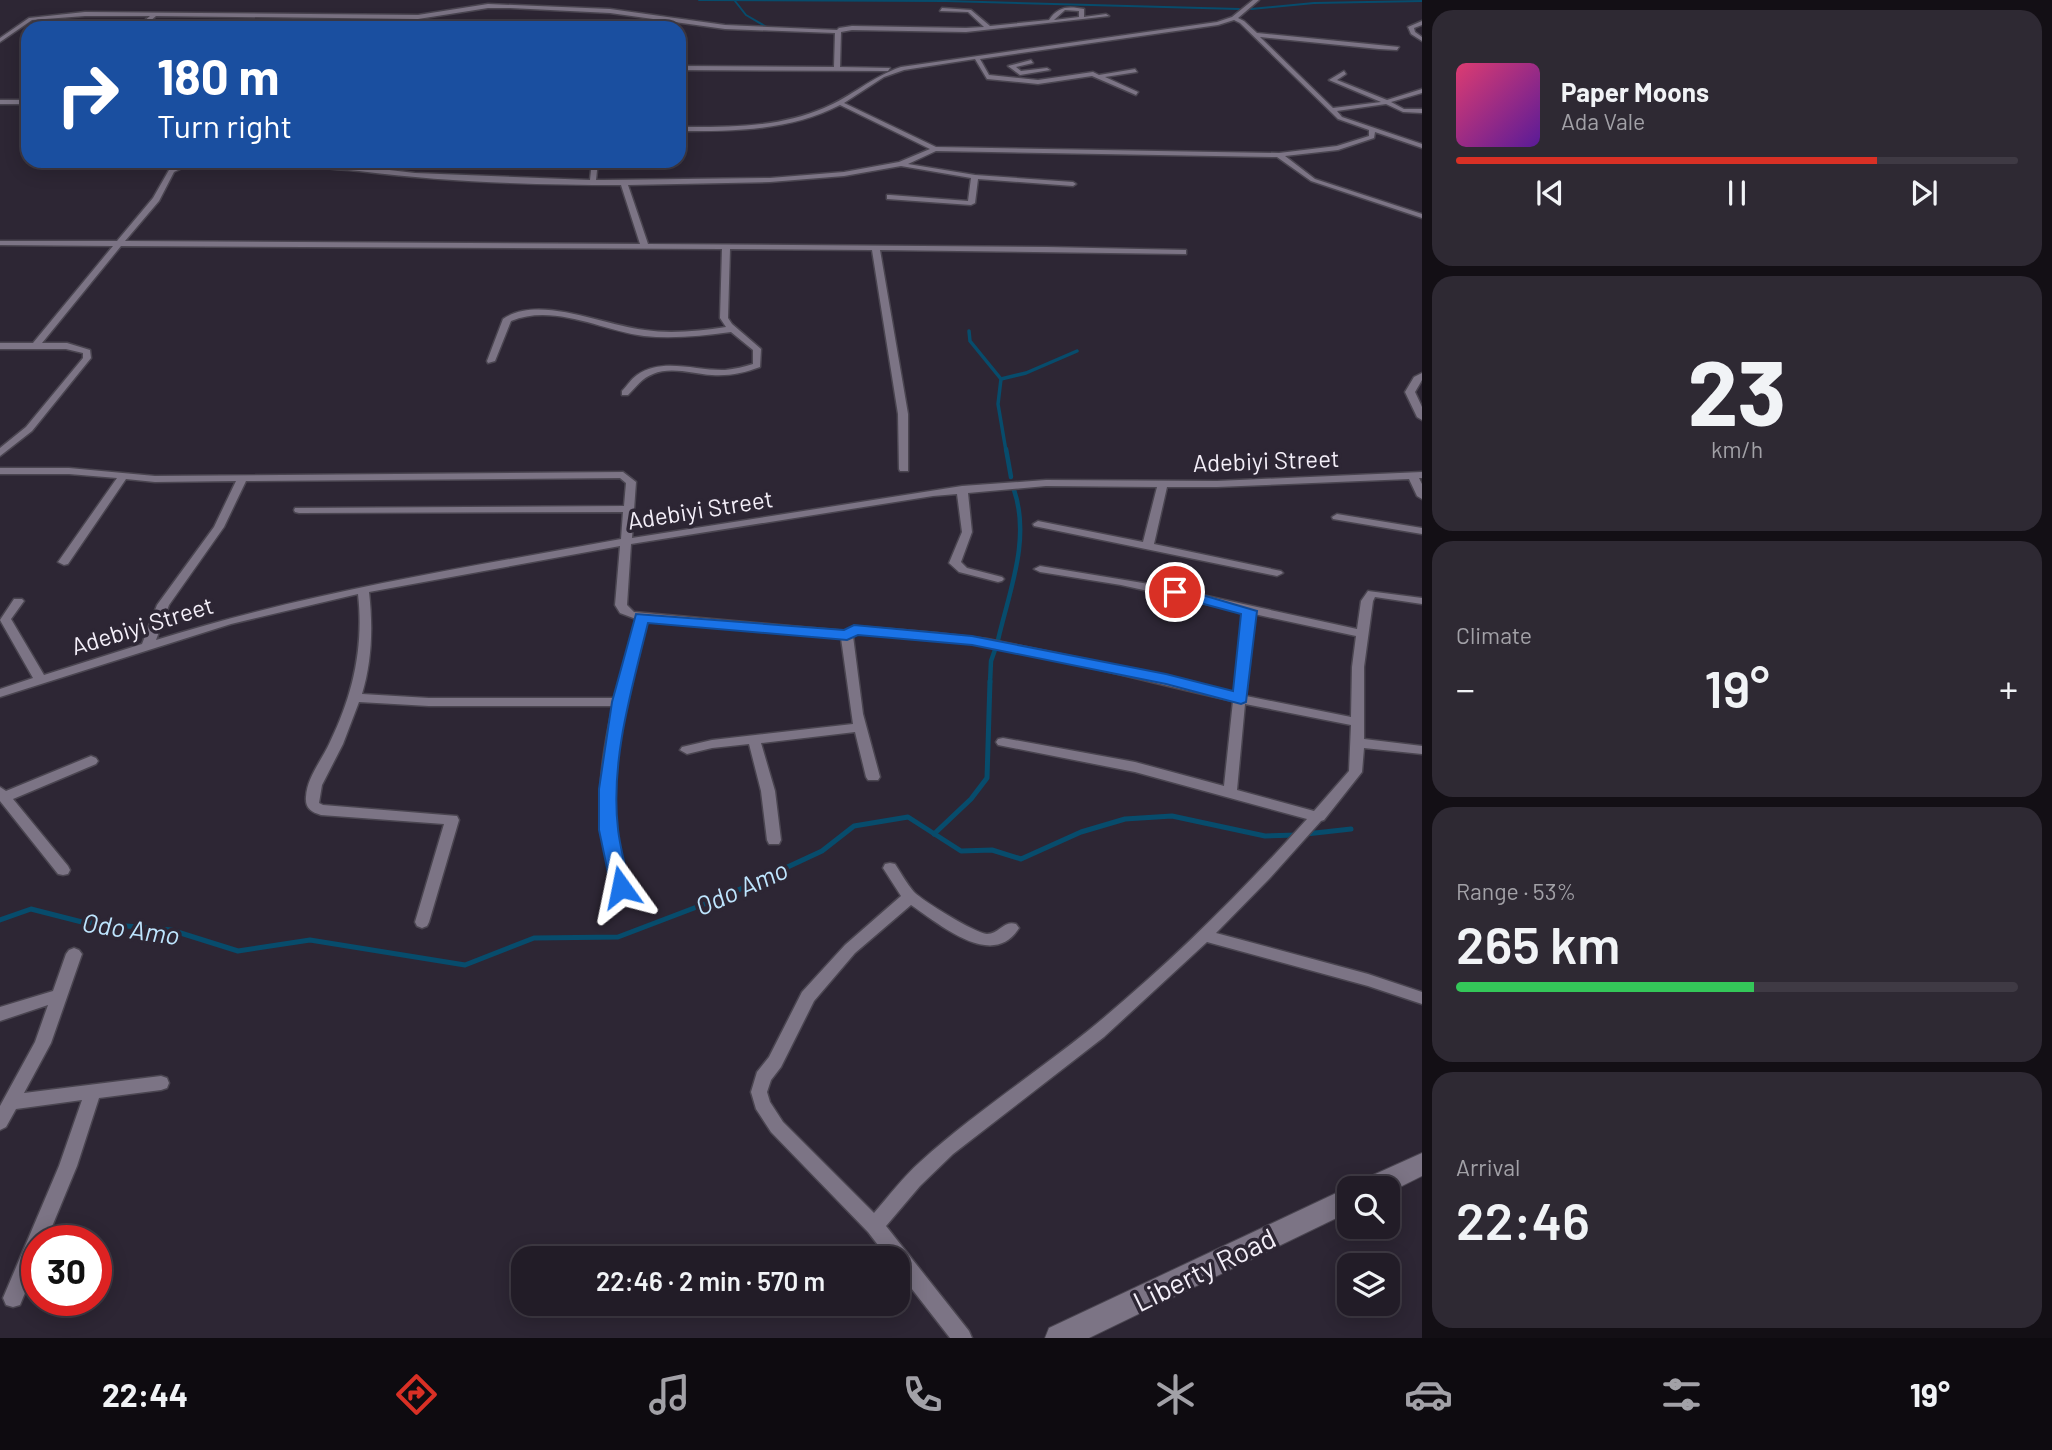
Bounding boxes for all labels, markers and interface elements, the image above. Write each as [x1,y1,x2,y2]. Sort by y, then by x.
text: 180 m [157,46,280,105]
icon: right [42,49,133,140]
text: Paper Moons [1561,76,1709,107]
text: Turn right [157,106,292,144]
text: Ada Vale [1561,107,1645,135]
icon: previous [1531,174,1569,212]
icon: pause [1718,174,1756,212]
icon: next [1905,174,1943,212]
text: 23 [1688,335,1786,444]
text: km/h [1711,435,1763,463]
street label: Adebiyi Street [1192,443,1340,477]
street label: Adebiyi Street [625,483,775,535]
pin [1145,562,1205,622]
icon: arrive [1156,573,1194,611]
street label: Adebiyi Street [68,590,216,660]
text: Climate [1456,621,1532,649]
text: 19° [1704,656,1770,718]
text: − [1456,665,1475,711]
text: + [1999,665,2018,711]
position arrow [584,850,658,924]
water label: Odo Amo [690,853,792,921]
text: Range · 53% [1456,877,1576,905]
water label: Odo Amo [80,906,182,950]
text: 265 km [1456,912,1620,974]
text: Arrival [1456,1153,1520,1181]
map controls [1337,1176,1400,1316]
button: search [1337,1176,1400,1239]
text: 22:46 [1456,1188,1590,1250]
street label: Liberty Road [1127,1220,1281,1318]
speed limit sign: 30 [21,1225,112,1316]
button: layers [1337,1253,1400,1316]
text: 22:46 · 2 min · 570 m [596,1265,825,1296]
icon: directions [392,1370,441,1419]
icon: music [645,1370,694,1419]
icon: phone [898,1370,947,1419]
icon: climate [1151,1370,1200,1419]
icon: car [1404,1370,1453,1419]
icon: filters [1657,1370,1706,1419]
text: 22:44 [102,1375,188,1413]
text: 19° [1910,1375,1950,1413]

